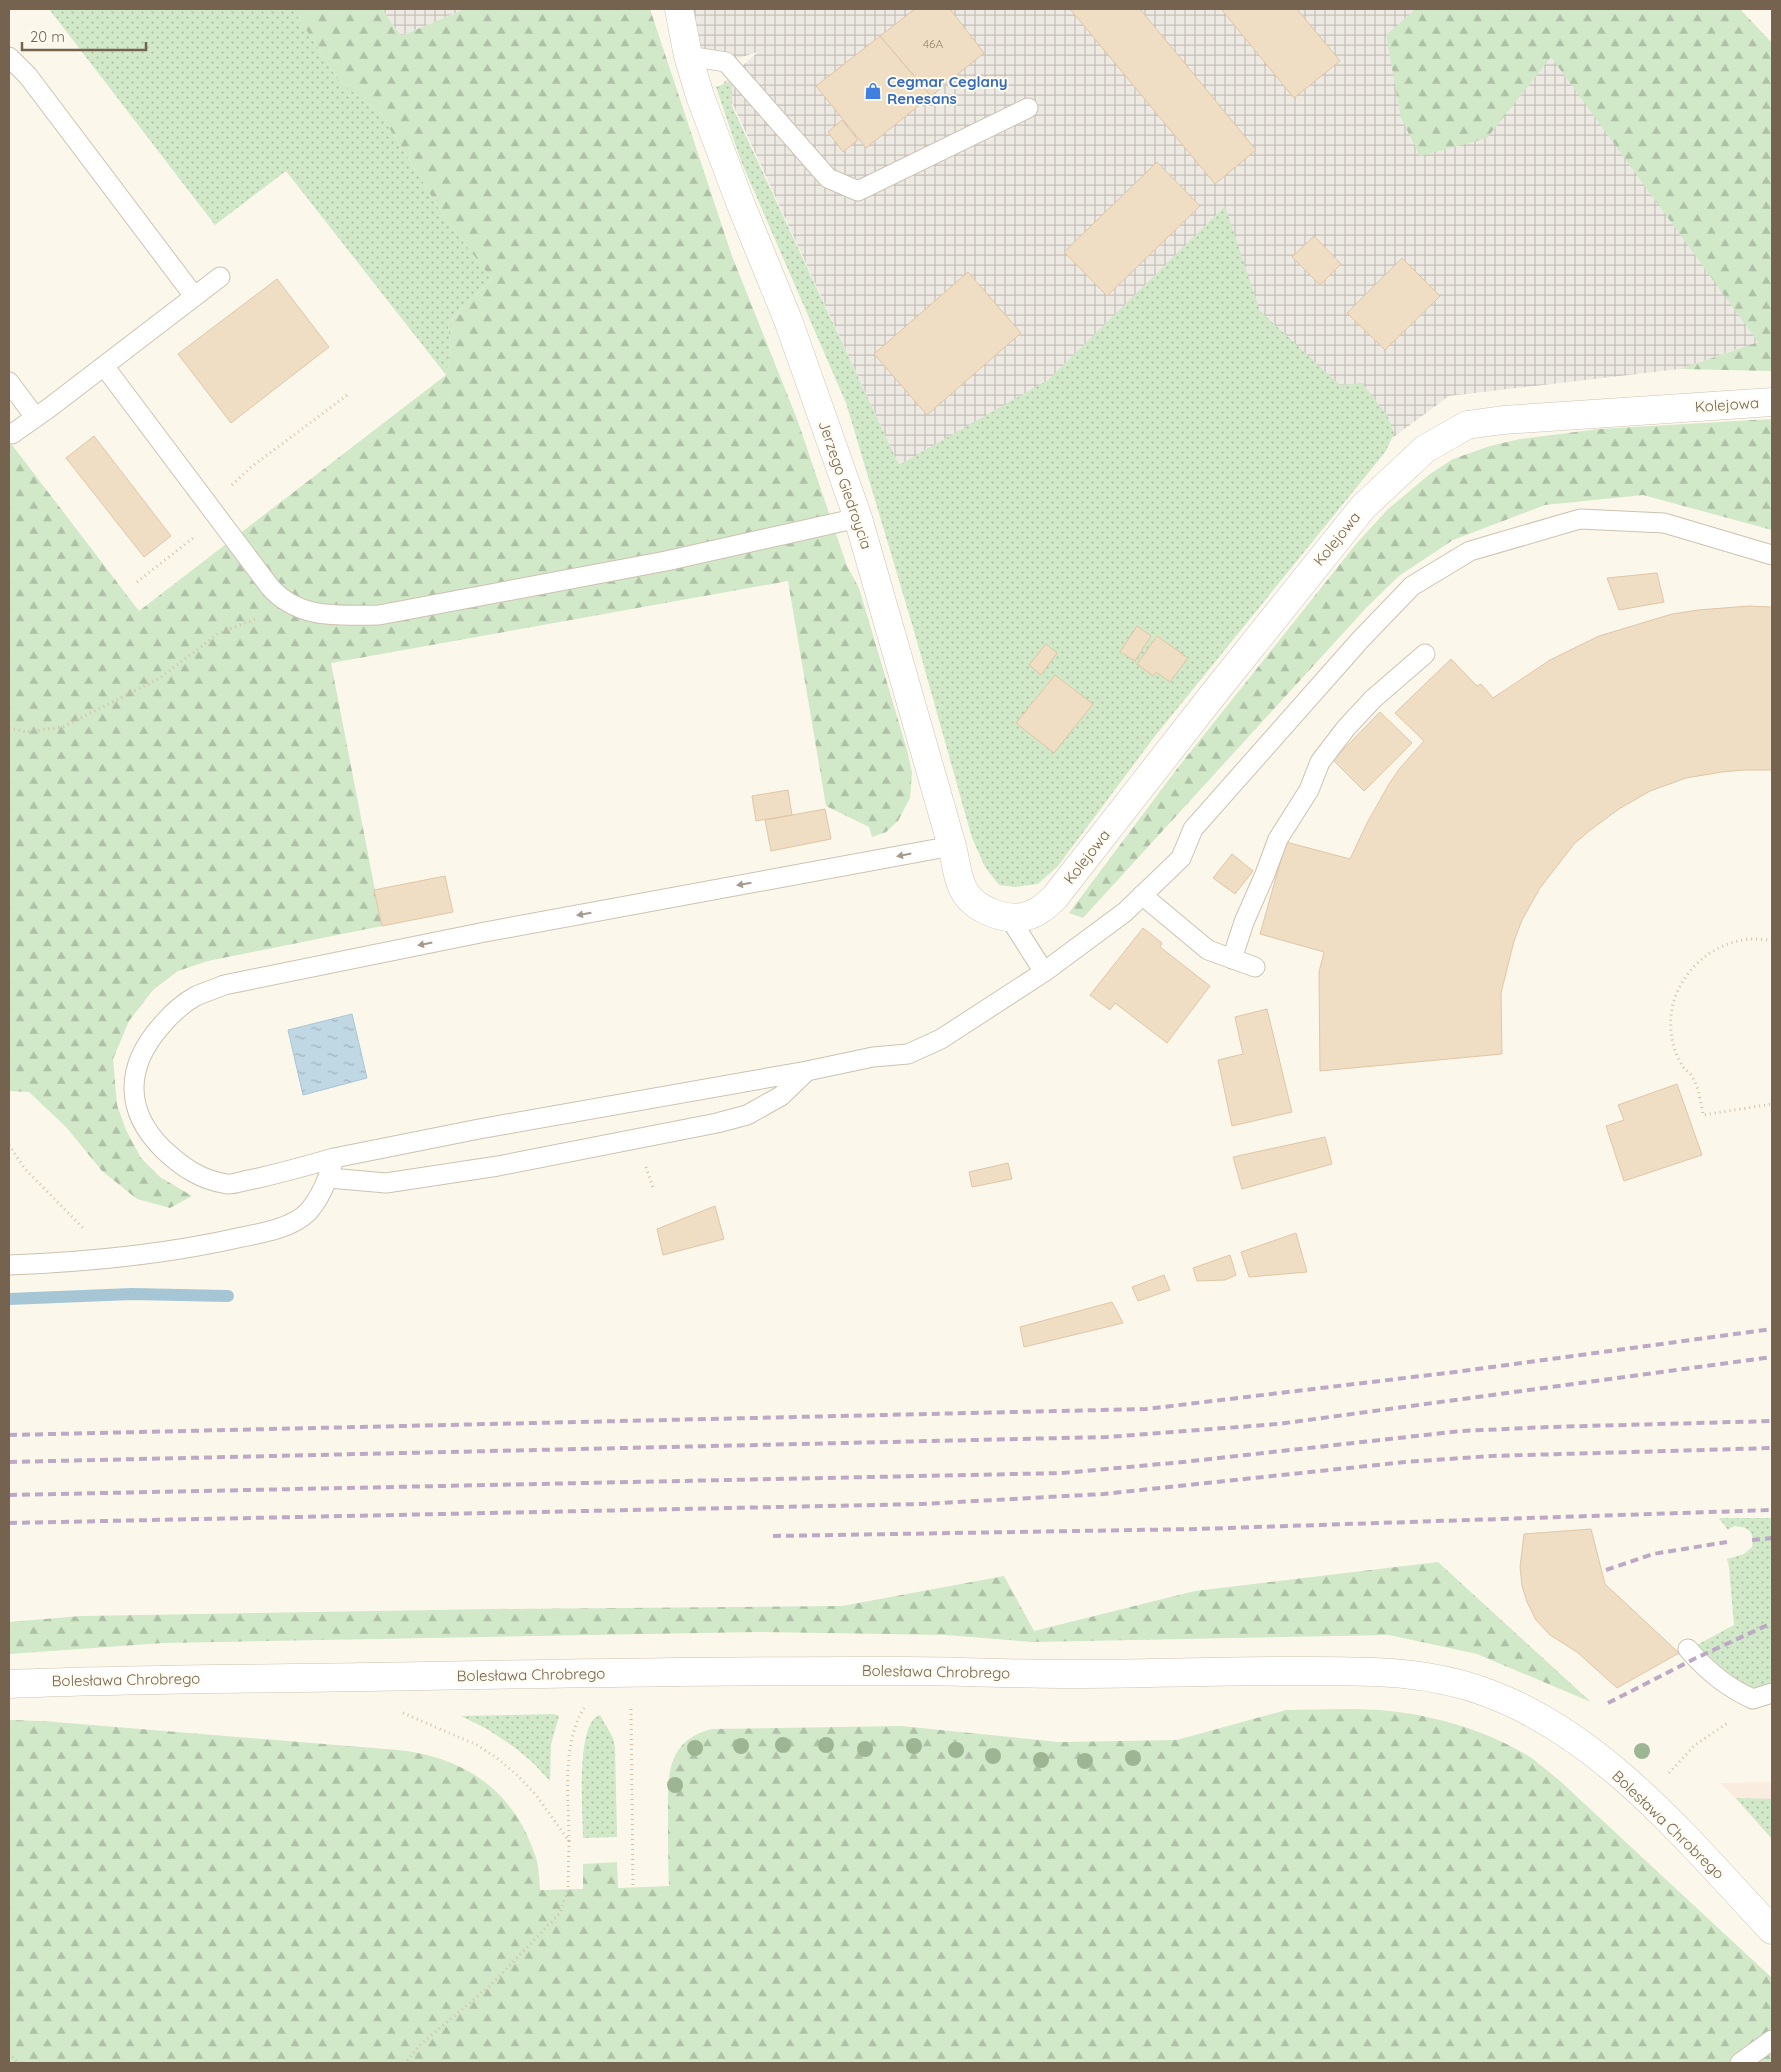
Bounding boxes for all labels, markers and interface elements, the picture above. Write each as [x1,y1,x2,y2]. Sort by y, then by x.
scale bar [22,20,146,52]
text: 20 m [30,27,65,46]
house number: 46A [923,36,944,51]
place label: Cegmar Ceglany Renesans [887,72,1008,108]
shop icon: Cegmar Ceglany Renesans [863,81,883,101]
street label: Kolejowa [1694,393,1760,416]
street label: Jerzego Giedroycia [815,418,876,552]
street label: Kolejowa [1309,508,1364,570]
street label: Kolejowa [1059,826,1114,888]
one-way arrow [896,851,912,859]
one-way arrow [736,881,752,889]
one-way arrow [576,910,592,918]
one-way arrow [417,940,432,948]
street label: Bolesława Chrobrego [862,1661,1010,1682]
street label: Bolesława Chrobrego [457,1664,605,1685]
street label: Bolesława Chrobrego [52,1669,200,1690]
street label: Bolesława Chrobrego [1608,1766,1728,1883]

